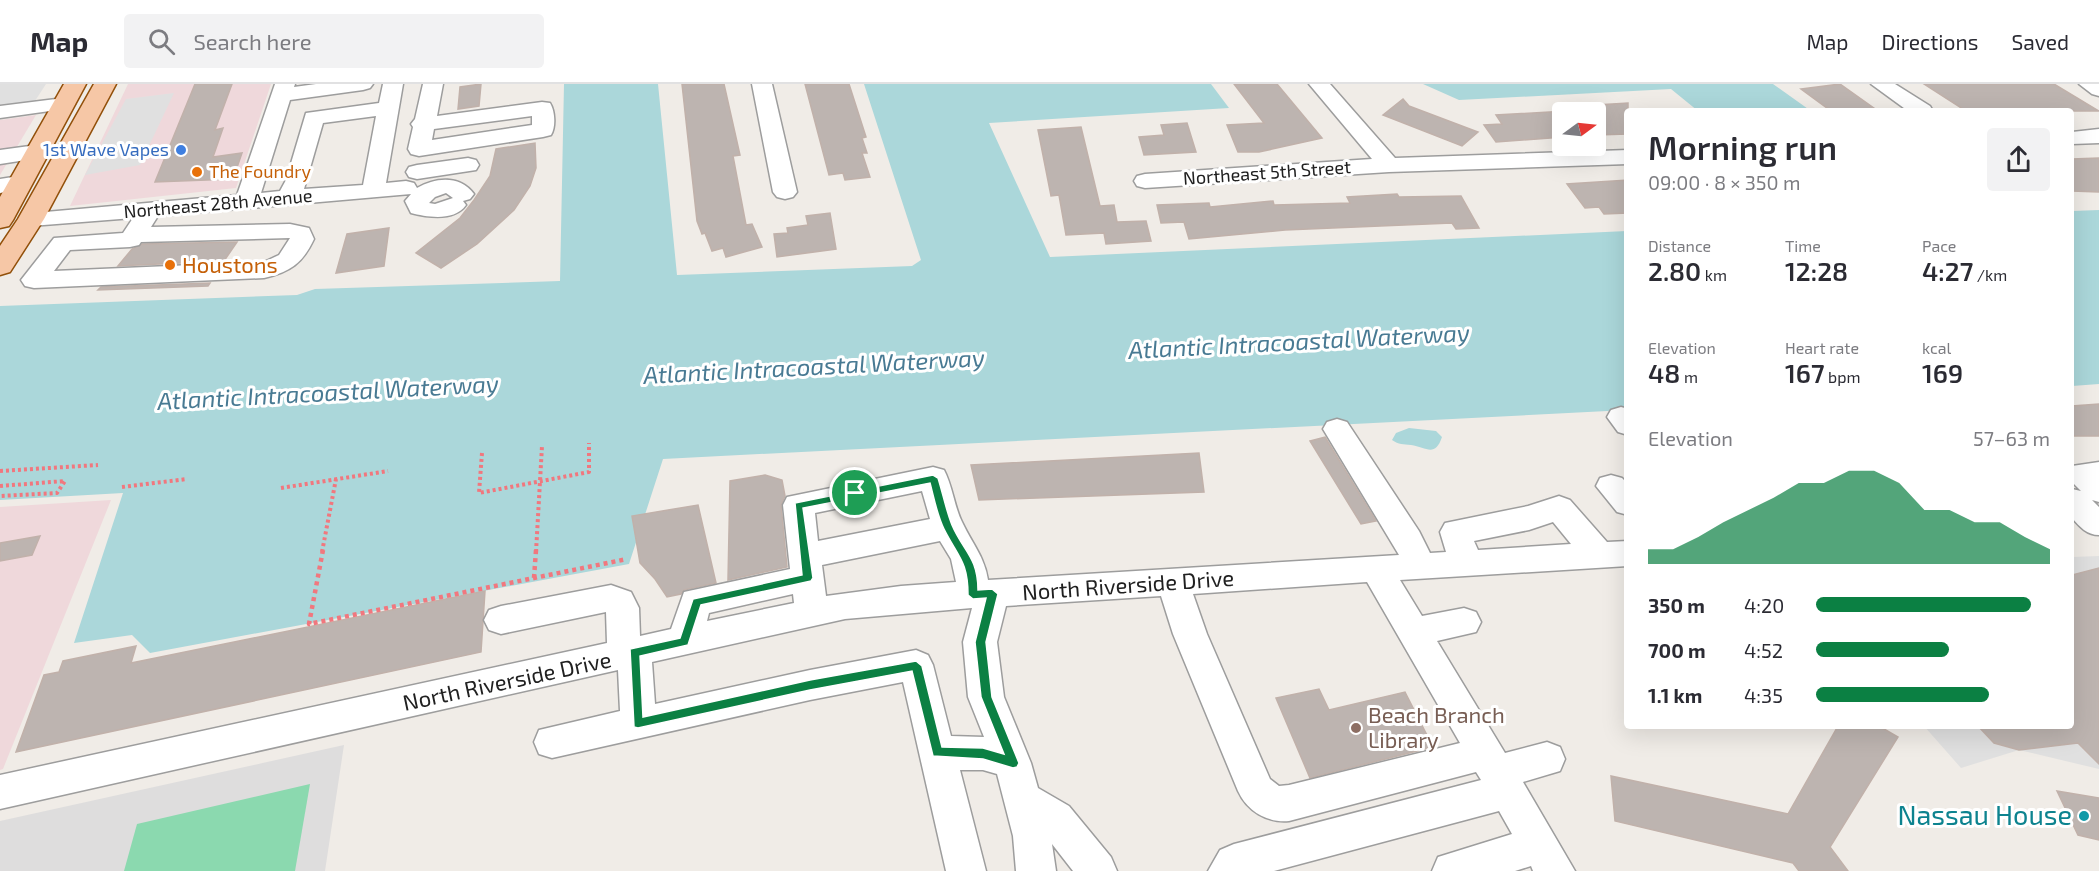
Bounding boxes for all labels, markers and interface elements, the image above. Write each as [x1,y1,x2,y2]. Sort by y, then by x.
search box [124,14,544,68]
text: Map [30,24,88,58]
icon: search [145,25,178,58]
text: Search here [193,28,312,54]
text: Map [1806,29,1849,54]
text: Directions [1882,29,1978,54]
text: Saved [2011,29,2069,54]
north arrow [1552,102,1606,156]
map controls [1552,102,1606,156]
text: Morning run [1648,127,1837,167]
button: share [1987,128,2050,191]
place label: 1st Wave Vapes [43,138,169,160]
marker: 1st Wave Vapes [174,143,188,157]
street label: Northeast 5th Street [1182,155,1352,189]
place label: The Foundry [209,160,311,182]
marker: The Foundry [190,165,204,179]
text: 09:00 · 8 × 350 m [1648,170,1801,194]
street label: Northeast 28th Avenue [123,184,313,222]
text: Distance [1648,236,1711,255]
text: Time [1785,236,1821,255]
text: Pace [1922,236,1956,255]
place label: Houstons [182,251,278,277]
text: 2.80 [1648,255,1701,286]
text: 12:28 [1785,255,1848,286]
text: 4:27 [1922,255,1973,286]
marker: Houstons [163,258,177,272]
text: km [1701,265,1727,284]
text: /km [1973,265,2007,284]
water label: Atlantic Intracoastal Waterway [1126,317,1471,364]
text: Elevation [1648,338,1716,357]
text: Heart rate [1785,338,1859,357]
text: kcal [1922,338,1951,357]
water label: Atlantic Intracoastal Waterway [641,342,986,389]
text: 48 [1648,357,1680,388]
text: 167 [1785,357,1825,388]
text: 169 [1922,357,1963,388]
text: m [1680,367,1698,386]
text: bpm [1825,367,1861,386]
water label: Atlantic Intracoastal Waterway [155,368,500,415]
text: Elevation [1648,426,1733,450]
text: 57–63 m [1973,426,2050,450]
pin [829,467,880,518]
icon: arrive [838,476,871,509]
street label: North Riverside Drive [1021,564,1235,604]
text: 350 m [1648,593,1705,617]
text: 4:20 [1744,593,1784,617]
text: 700 m [1648,638,1706,662]
text: 4:52 [1744,638,1783,662]
street label: North Riverside Drive [400,645,613,715]
text: 1.1 km [1648,683,1702,707]
text: 4:35 [1744,683,1783,707]
place label: Beach Branch Library [1368,701,1505,752]
marker: Beach Branch Library [1349,721,1363,735]
place label: Nassau House [1897,798,2072,830]
marker: Nassau House [2077,809,2091,823]

